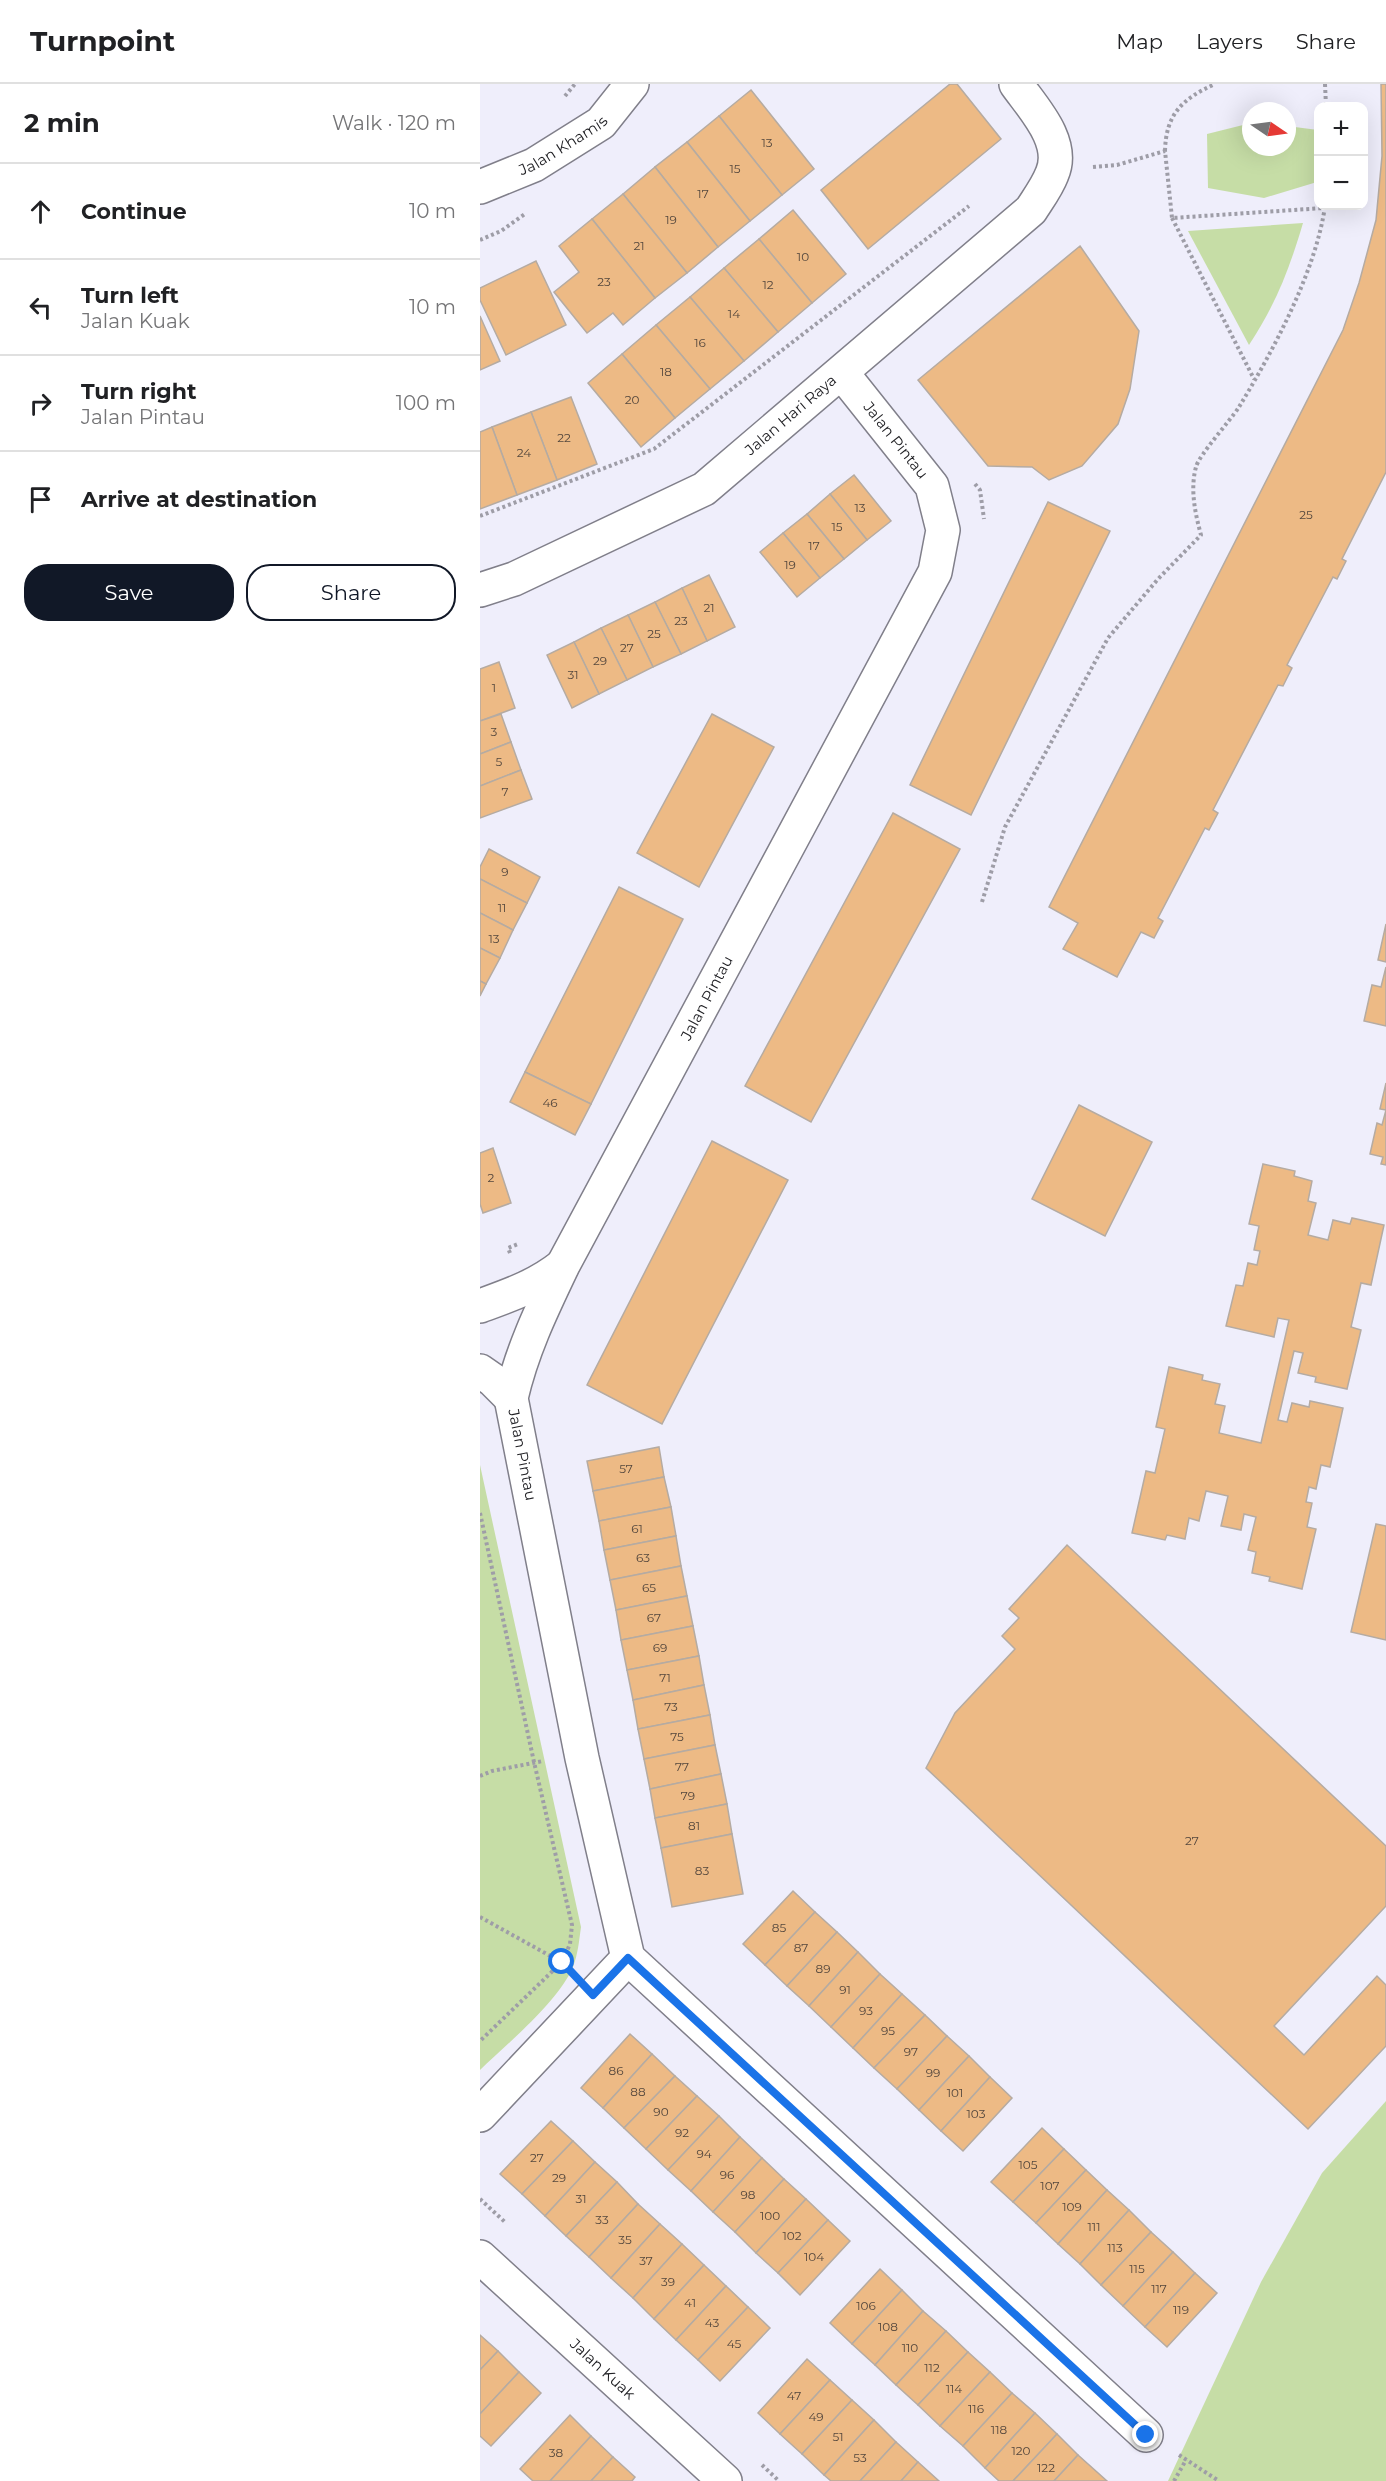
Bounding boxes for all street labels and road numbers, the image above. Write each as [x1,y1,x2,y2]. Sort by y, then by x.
street label: Jalan Khamis [515,112,612,180]
street label: Jalan Hari Raya [740,370,840,460]
street label: Jalan Pintau [859,397,932,482]
street label: Jalan Pintau [676,952,737,1044]
street label: Jalan Pintau [504,1406,541,1502]
street label: Jalan Kuak [566,2333,639,2403]

